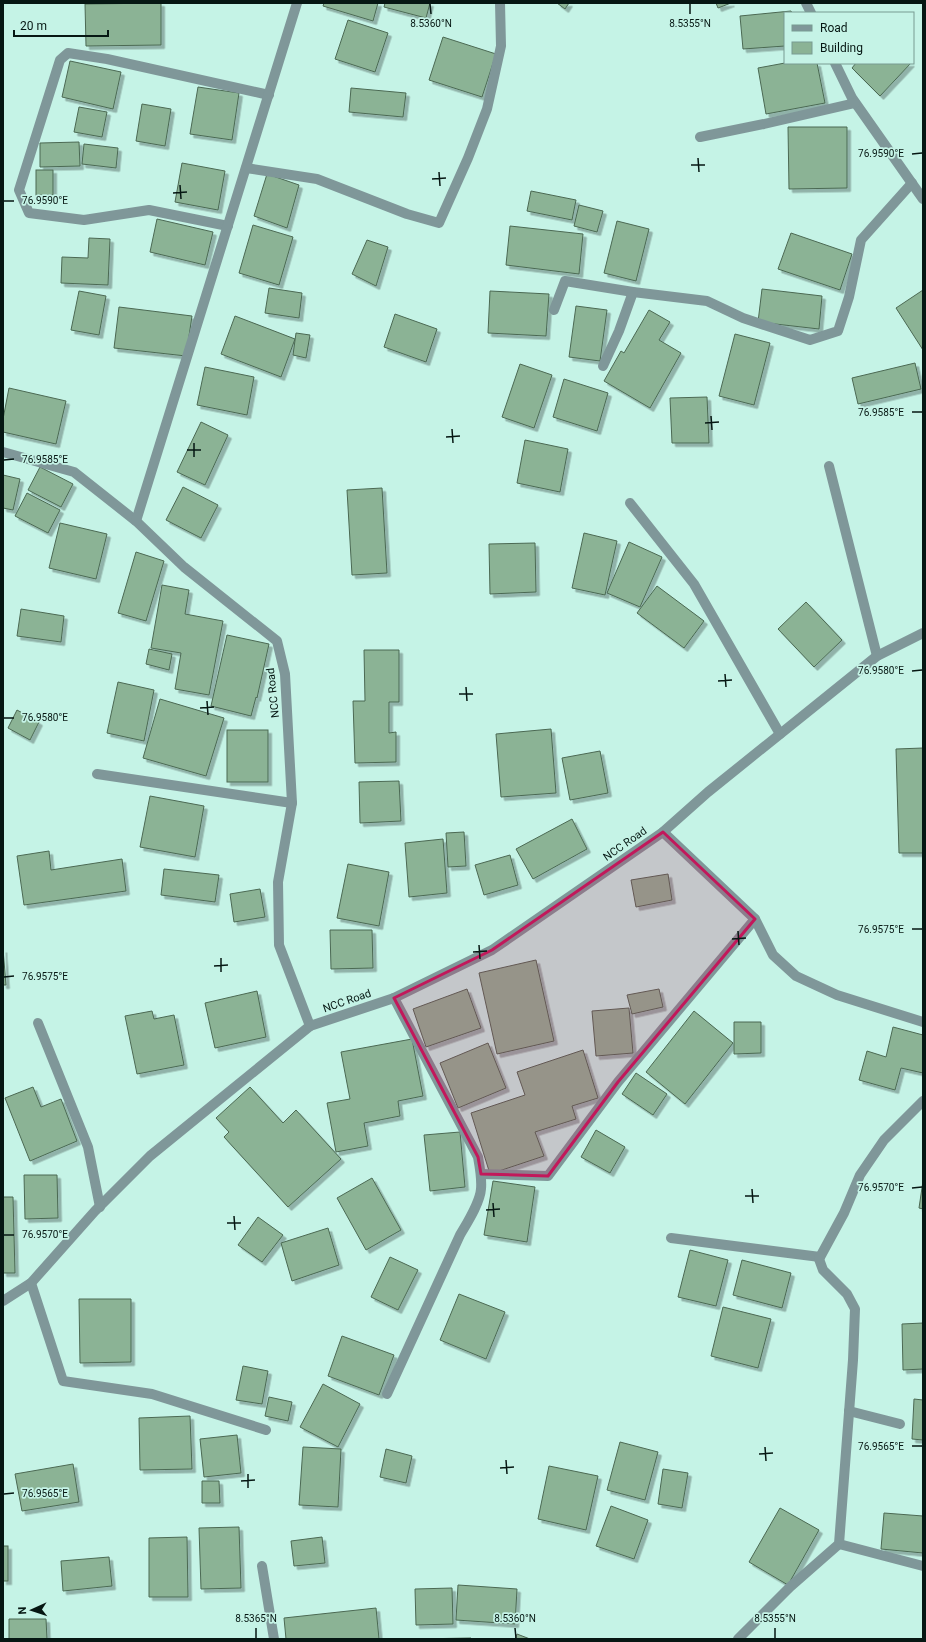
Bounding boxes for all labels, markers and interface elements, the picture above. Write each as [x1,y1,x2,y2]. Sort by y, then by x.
scale bar [14,12,108,38]
legend [784,12,914,64]
text: 8.5360°N [410,18,452,29]
text: 8.5355°N [669,18,711,29]
text: 20 m [20,19,47,33]
text: Road [820,21,848,35]
text: Building [820,41,863,55]
text: 76.9590°E [858,148,904,159]
text: 76.9590°E [22,195,68,206]
text: 76.9585°E [858,407,904,418]
text: 76.9585°E [22,454,68,465]
text: 76.9580°E [858,665,904,676]
street label: NCC Road [264,667,282,719]
text: 76.9580°E [22,712,68,723]
street label: NCC Road [601,824,649,864]
text: 76.9575°E [858,924,904,935]
text: 76.9575°E [22,971,68,982]
street label: NCC Road [321,987,373,1015]
text: 76.9570°E [858,1182,904,1193]
text: 76.9570°E [22,1229,68,1240]
text: 76.9565°E [858,1441,904,1452]
text: 76.9565°E [22,1488,68,1499]
north arrow [12,1590,52,1630]
text: N [16,1606,29,1615]
text: 8.5365°N [235,1613,277,1624]
text: 8.5360°N [494,1613,536,1624]
text: 8.5355°N [754,1613,796,1624]

